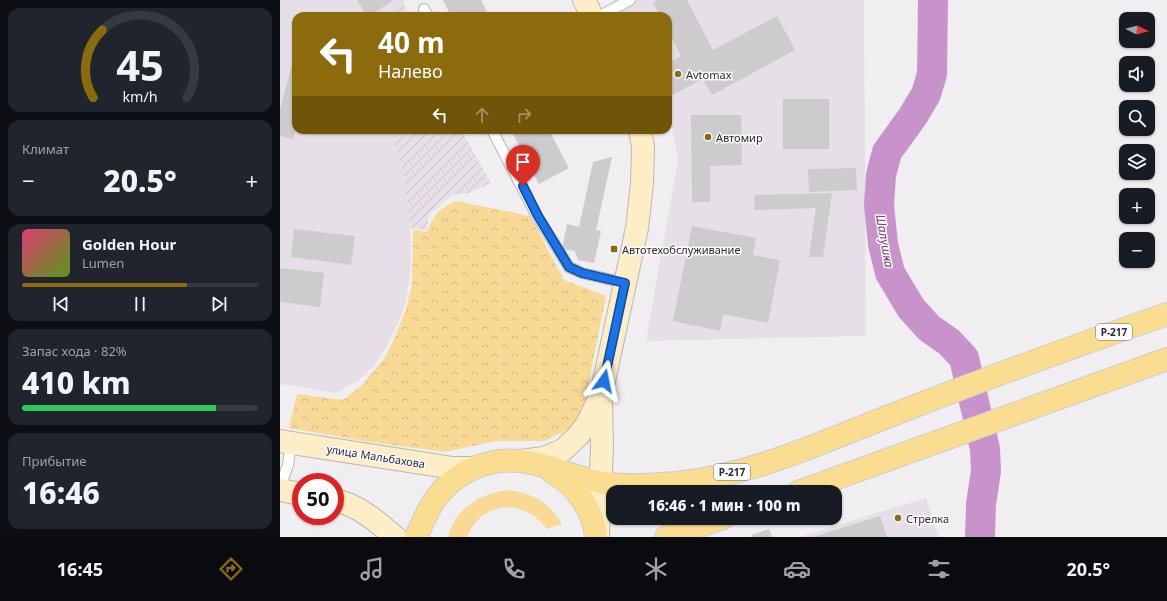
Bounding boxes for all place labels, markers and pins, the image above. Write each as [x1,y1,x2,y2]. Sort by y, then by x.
place label: Avtomax [686,67,732,82]
marker: Avtomax [673,69,683,79]
place label: Автомир [716,130,763,145]
marker: Автомир [703,132,713,142]
pin [506,145,540,186]
place label: Автотехобслуживание [622,242,741,257]
marker: Автотехобслуживание [609,244,619,254]
place label: Стрелка [906,511,949,526]
marker: Стрелка [893,513,903,523]

